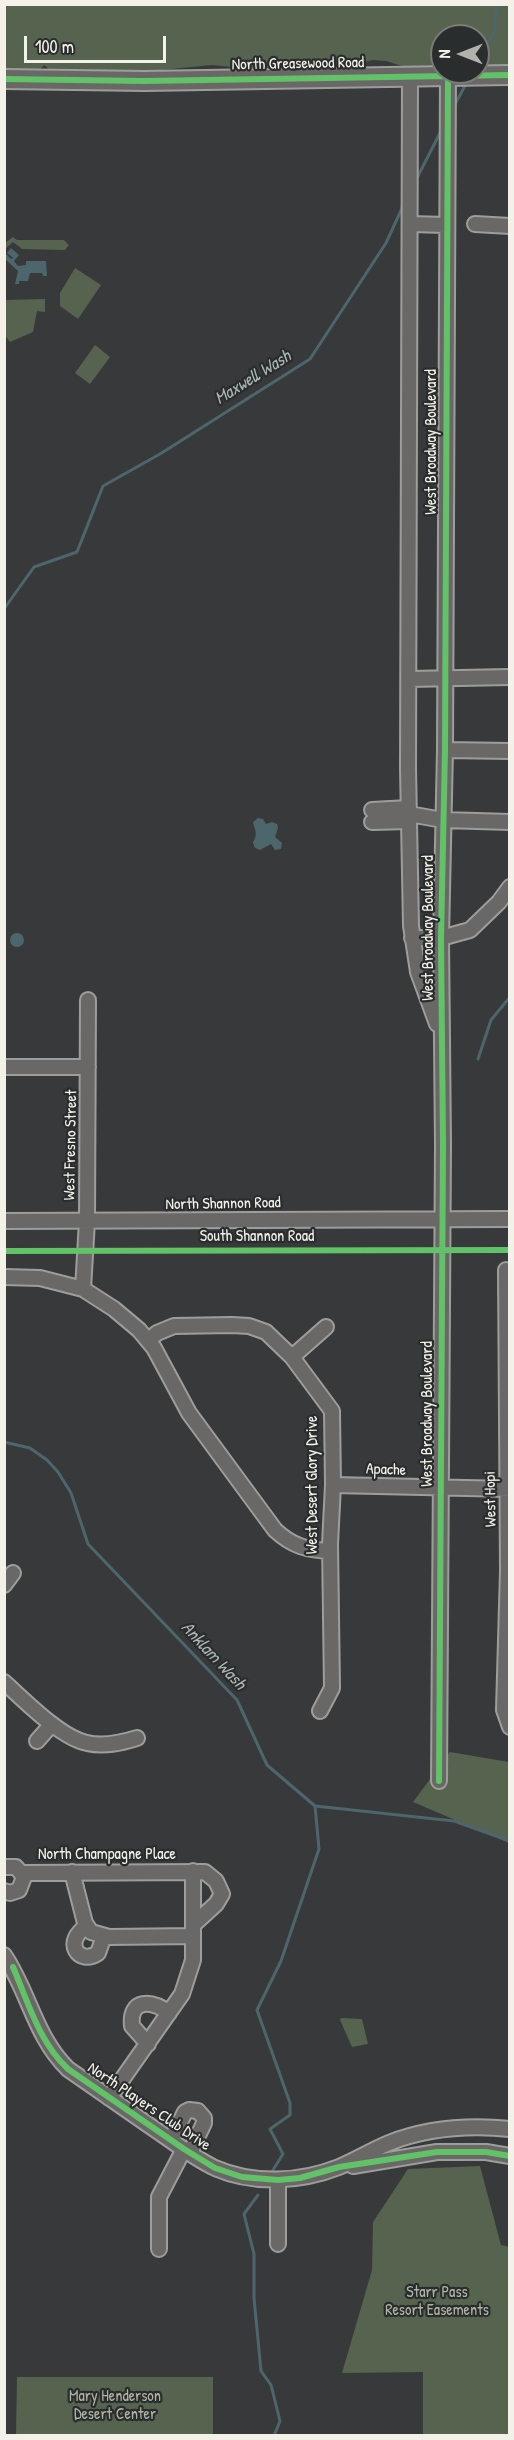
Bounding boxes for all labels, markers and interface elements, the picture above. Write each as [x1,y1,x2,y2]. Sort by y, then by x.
scale bar [27,24,170,62]
north arrow [430,24,490,84]
text: 100 m [35,34,74,59]
text: N [433,50,455,58]
street label: North Greasewood Road [232,53,364,75]
water label: Maxwell Wash [211,346,295,410]
street label: West Broadway Boulevard [422,369,442,515]
street label: West Broadway Boulevard [419,855,439,1001]
street label: West Fresno Street [60,1089,82,1201]
street label: North Shannon Road [165,1193,281,1215]
street label: South Shannon Road [200,1227,314,1247]
street label: West Broadway Boulevard [418,1341,438,1487]
street label: West Desert Glory Drive [303,1416,323,1554]
street label: Apache [366,1460,406,1480]
street label: West Hopi [481,1471,501,1527]
water label: Anklam Wash [176,1617,250,1695]
street label: North Champagne Place [38,1845,176,1865]
street label: North Players Club Drive [84,2059,214,2155]
park label: Starr Pass Resort Easements [385,2283,489,2321]
park label: Mary Henderson Desert Center [69,2387,161,2425]

